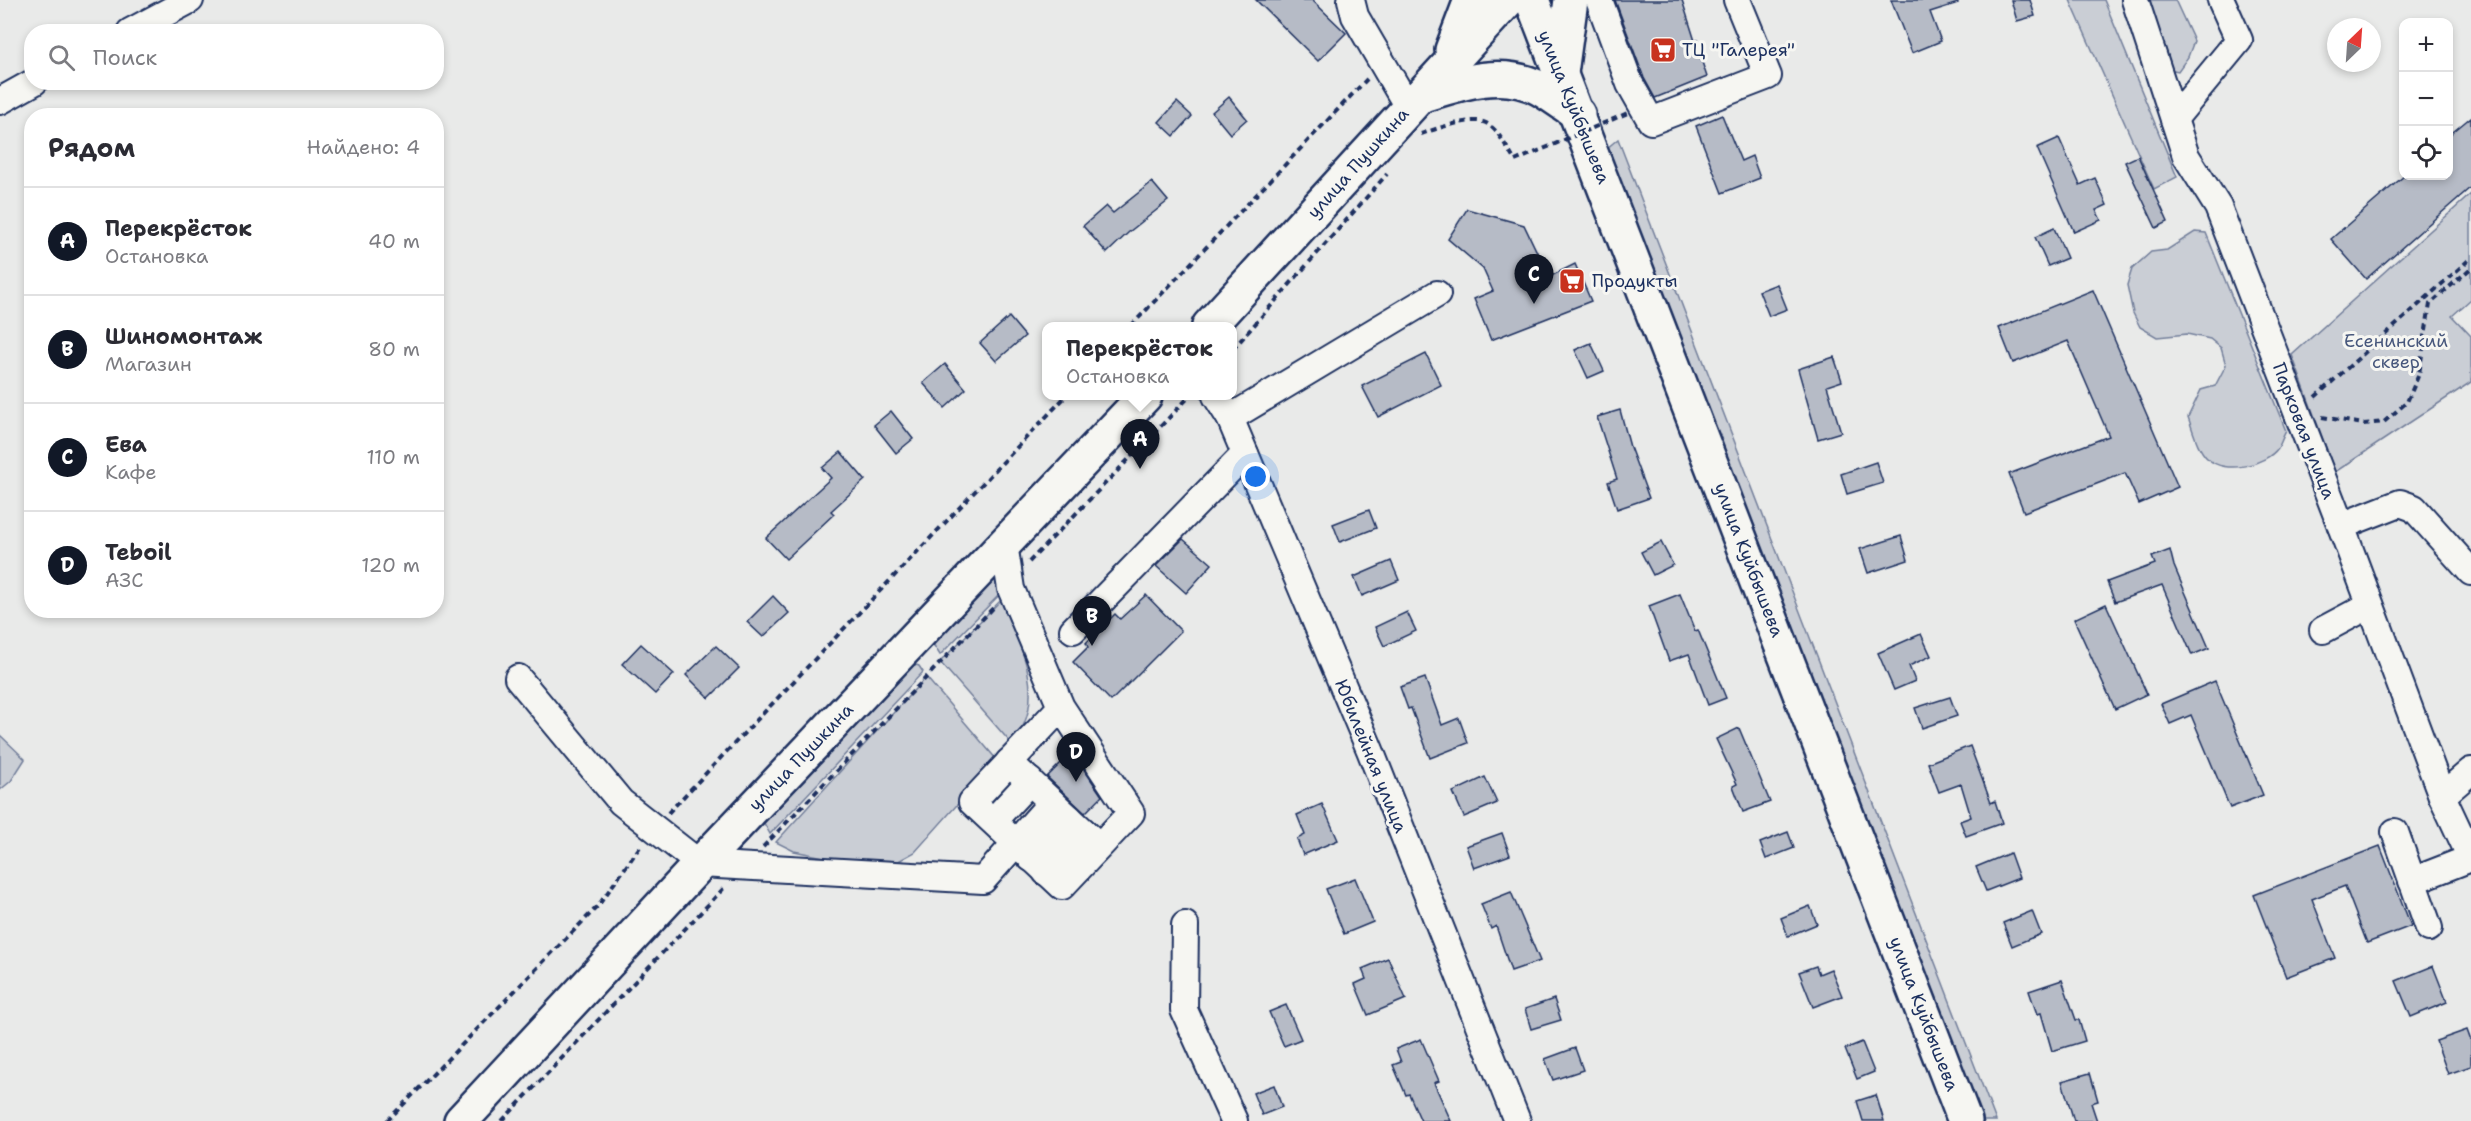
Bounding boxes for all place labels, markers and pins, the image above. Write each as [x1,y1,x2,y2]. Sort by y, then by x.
supermarket icon: ТЦ "Галерея" [1648,35,1678,65]
place label: ТЦ "Галерея" [1682,38,1795,62]
pin: C [1514,254,1553,304]
supermarket icon: Продукты [1557,266,1587,296]
place label: Продукты [1592,269,1678,293]
pin: A [1120,420,1160,469]
pin: B [1072,596,1112,646]
pin: D [1056,732,1096,782]

